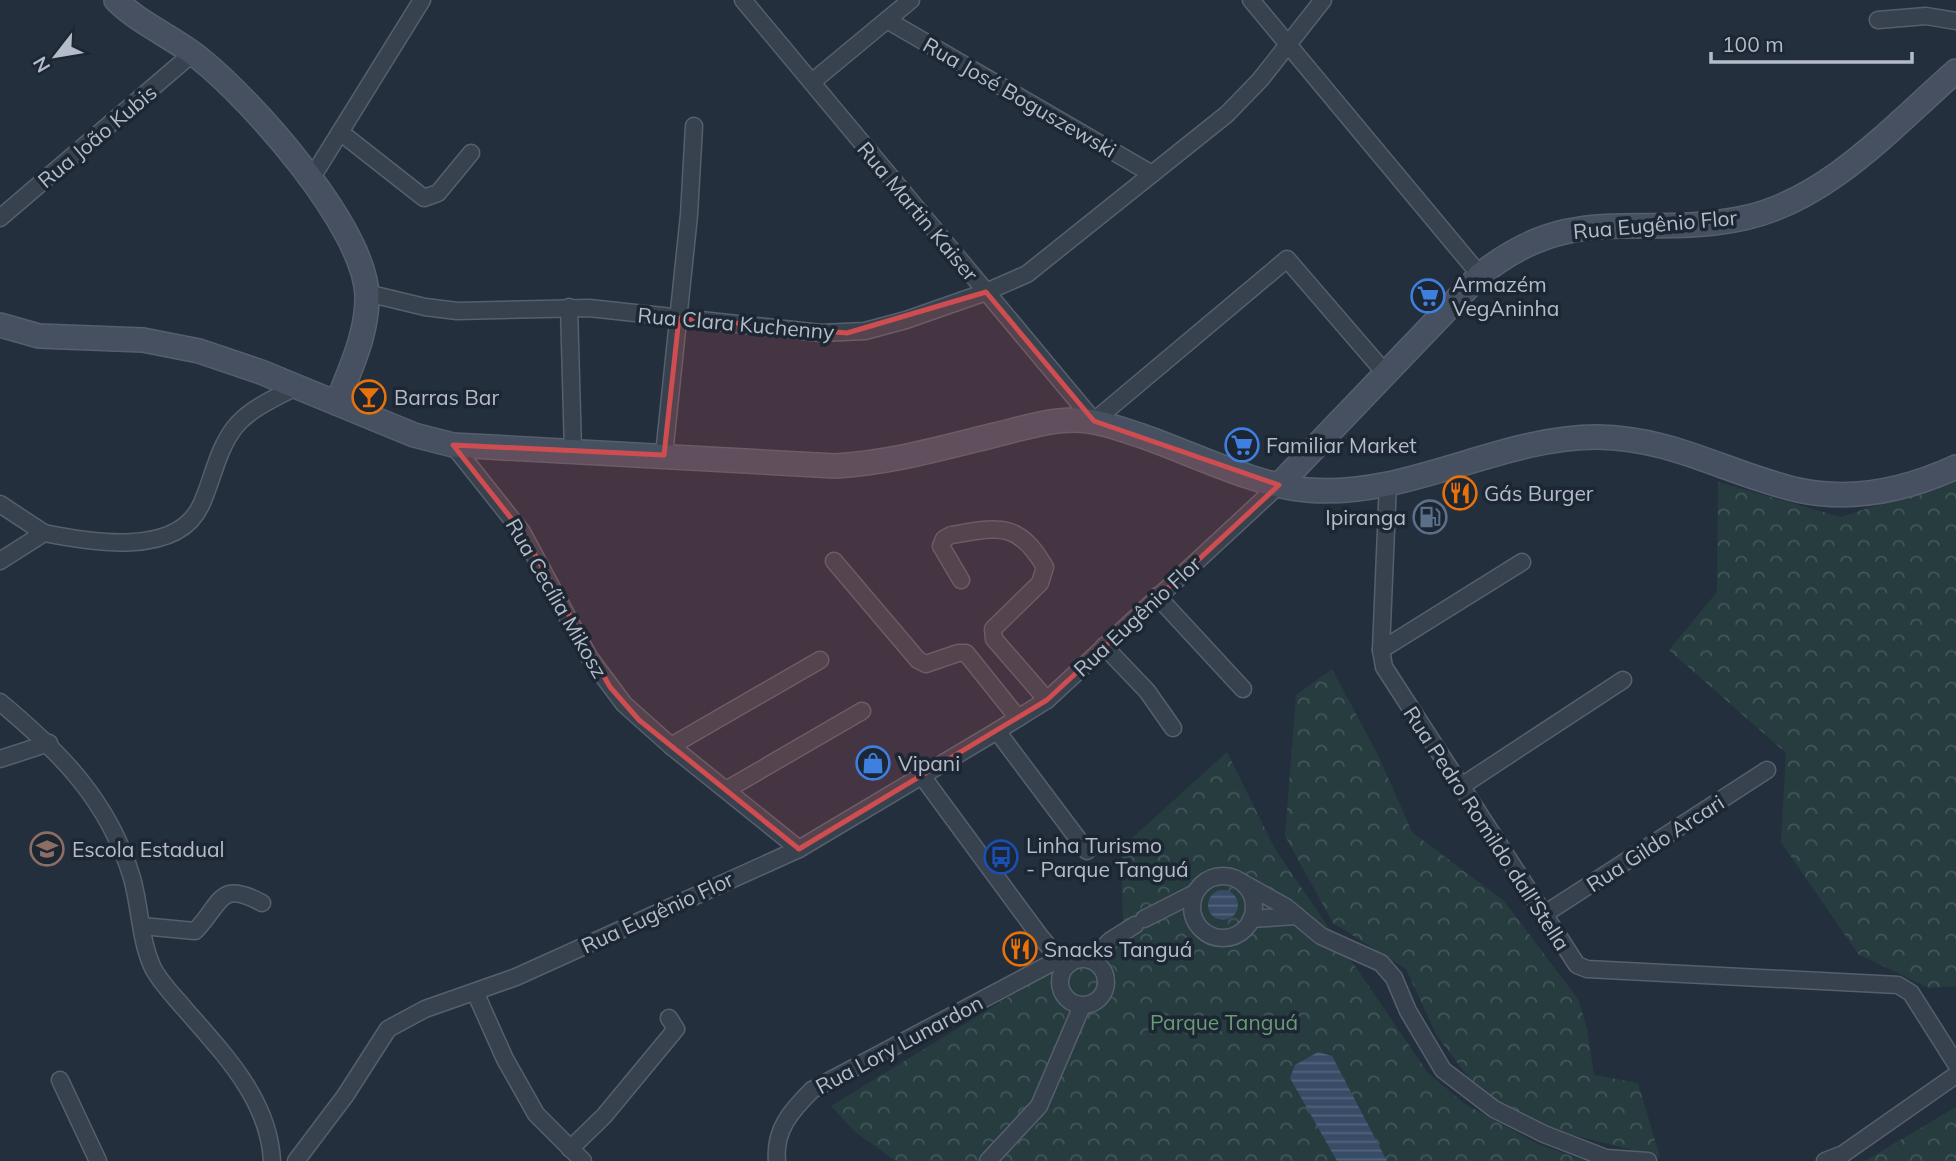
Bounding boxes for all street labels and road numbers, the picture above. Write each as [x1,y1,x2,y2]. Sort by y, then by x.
street label: Rua José Boguszewski [919,31,1121,163]
street label: Rua João Kubis [32,79,162,193]
street label: Rua Martin Kaiser [852,136,984,286]
street label: Rua Eugênio Flor [1572,204,1738,244]
street label: Rua Clara Kuchenny [637,301,835,345]
street label: Rua Cecília Mikosz [501,513,613,683]
street label: Rua Eugênio Flor [1068,550,1206,682]
street label: Rua Pedro Romildo dall'Stella [1398,701,1576,955]
street label: Rua Gildo Arcari [1581,789,1729,897]
street label: Rua Eugênio Flor [577,865,737,959]
street label: Rua Lory Lunardon [811,989,987,1099]

